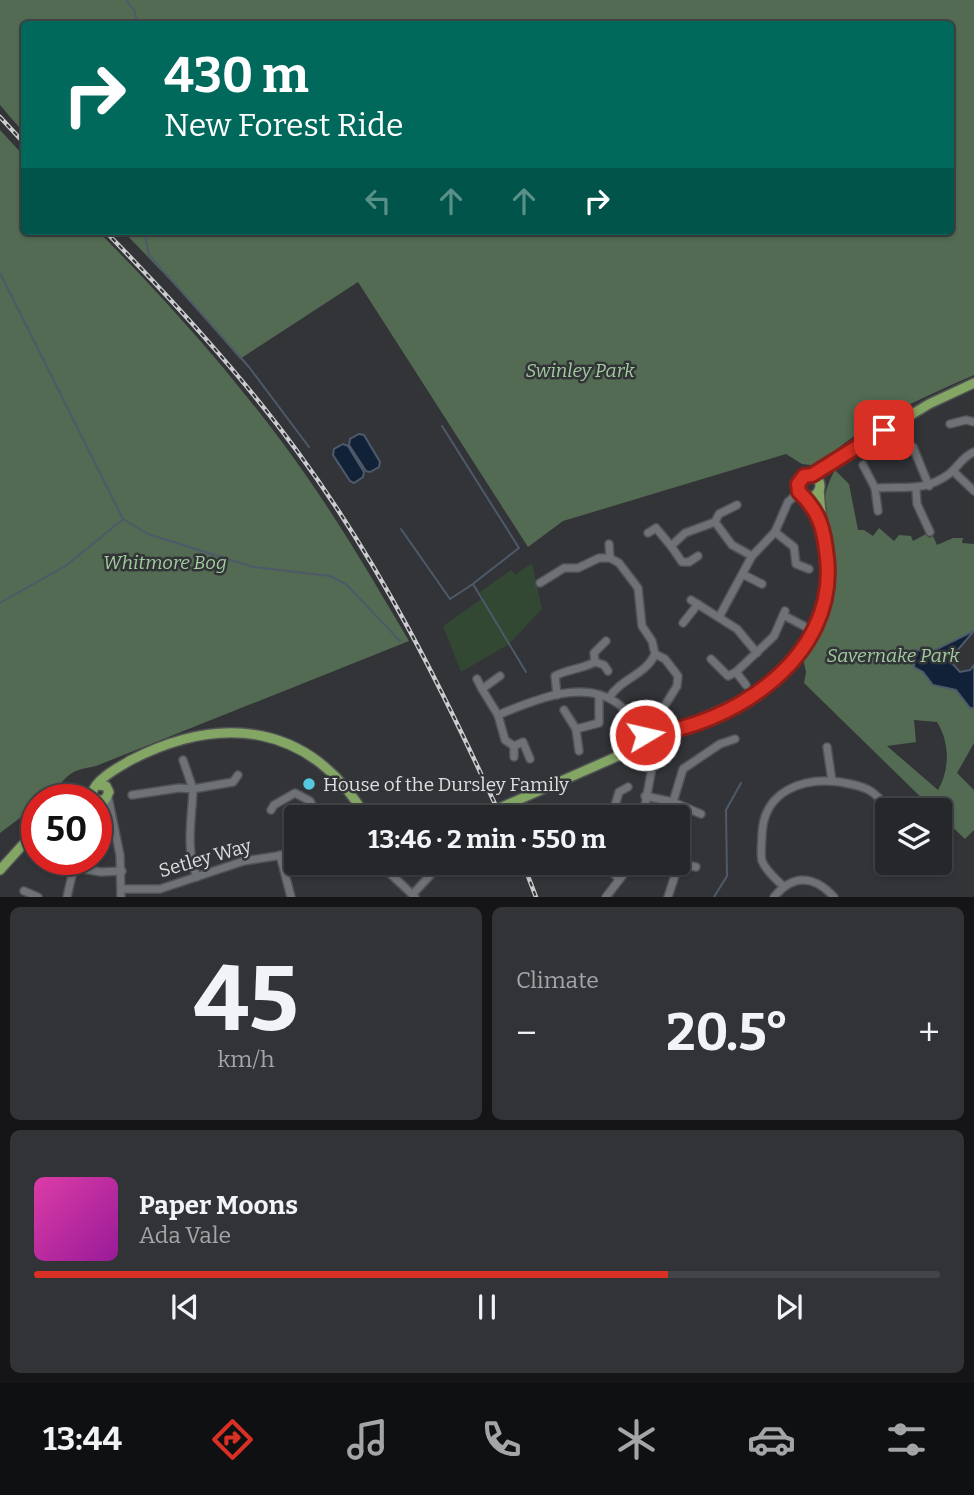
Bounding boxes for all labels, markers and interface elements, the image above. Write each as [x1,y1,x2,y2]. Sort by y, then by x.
text: 430 m [164,46,309,105]
icon: right [49,49,140,140]
text: New Forest Ride [164,106,403,144]
icon: left [359,182,397,220]
icon: ahead [432,182,470,220]
icon: ahead [505,182,543,220]
icon: right [578,182,616,220]
park label: Swinley Park [525,359,635,382]
pin [854,400,914,460]
icon: arrive [865,411,903,449]
park label: Whitmore Bog [103,551,227,574]
park label: Savernake Park [826,644,960,667]
position arrow [608,698,682,772]
place label: House of the Dursley Family [323,773,570,796]
marker: House of the Dursley Family [301,776,317,792]
speed limit sign: 50 [21,784,112,875]
map controls [875,798,952,875]
button: layers [875,798,952,875]
text: 13:46 · 2 min · 550 m [368,824,606,855]
street label: Setley Way [156,834,255,882]
text: 45 [193,945,299,1054]
text: Climate [516,966,599,994]
text: 20.5° [666,1001,789,1064]
text: − [516,1010,537,1056]
text: + [918,1010,940,1056]
text: km/h [218,1045,274,1073]
text: Paper Moons [139,1190,298,1221]
text: Ada Vale [139,1221,231,1249]
icon: previous [166,1288,204,1326]
icon: pause [468,1288,506,1326]
icon: next [770,1288,808,1326]
icon: directions [208,1415,257,1464]
icon: music [343,1415,392,1464]
icon: phone [477,1415,526,1464]
icon: climate [612,1415,661,1464]
icon: car [747,1415,796,1464]
icon: filters [882,1415,931,1464]
text: 13:44 [43,1420,122,1458]

